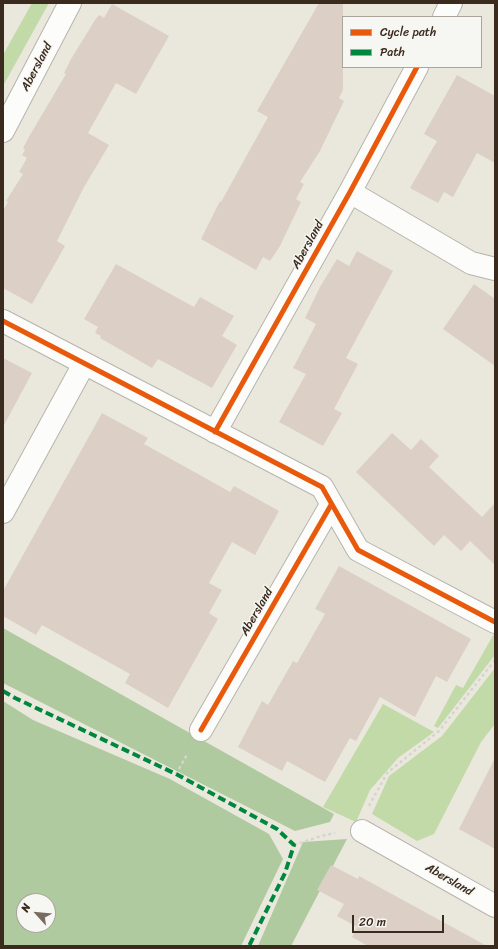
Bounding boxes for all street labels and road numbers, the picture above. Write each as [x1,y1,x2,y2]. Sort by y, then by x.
street label: Abersland [18,40,56,94]
street label: Abersland [289,218,327,272]
street label: Abersland [238,586,276,638]
street label: Abersland [423,861,475,899]

